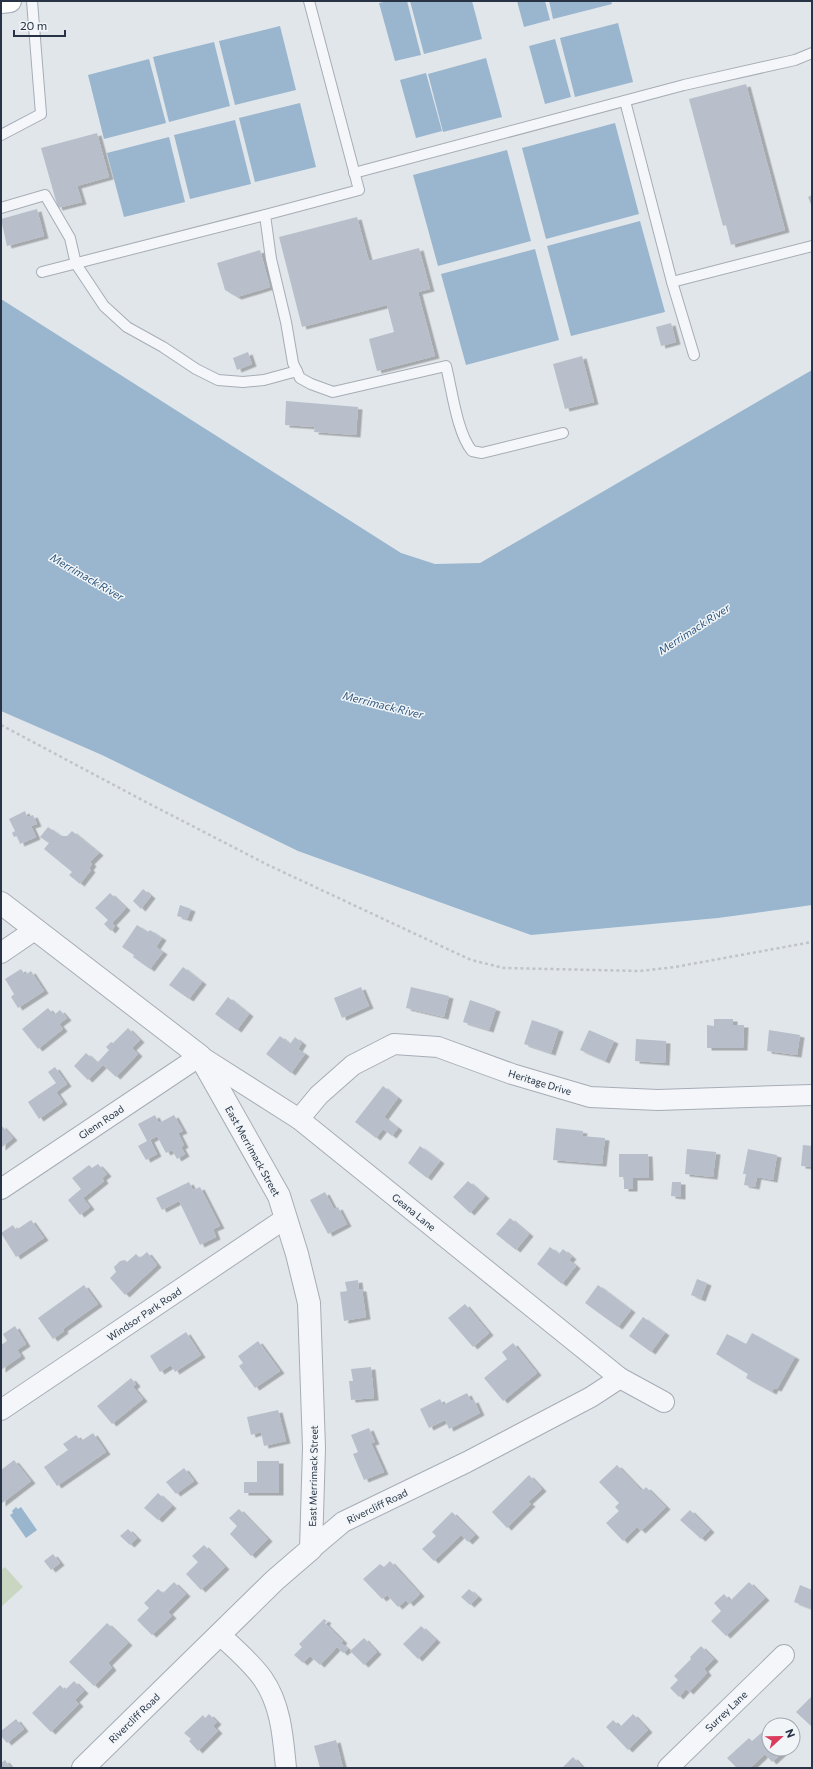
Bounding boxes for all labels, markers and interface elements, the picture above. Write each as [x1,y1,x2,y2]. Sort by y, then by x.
scale bar [14,12,65,38]
text: 20 m [20,18,47,32]
water label: Merrimack River [48,550,127,603]
water label: Merrimack River [656,600,732,657]
water label: Merrimack River [341,688,425,721]
street label: Heritage Drive [507,1067,573,1097]
street label: Glenn Road [76,1102,126,1141]
street label: East Merrimack Street [223,1104,283,1198]
street label: Geana Lane [390,1191,438,1233]
street label: Windsor Park Road [105,1285,184,1343]
street label: East Merrimack Street [306,1425,320,1527]
street label: Rivercliff Road [345,1486,410,1526]
street label: Surrey Lane [703,1688,749,1734]
street label: Rivercliff Road [106,1690,162,1745]
north arrow [761,1717,801,1757]
text: N [783,1727,798,1739]

